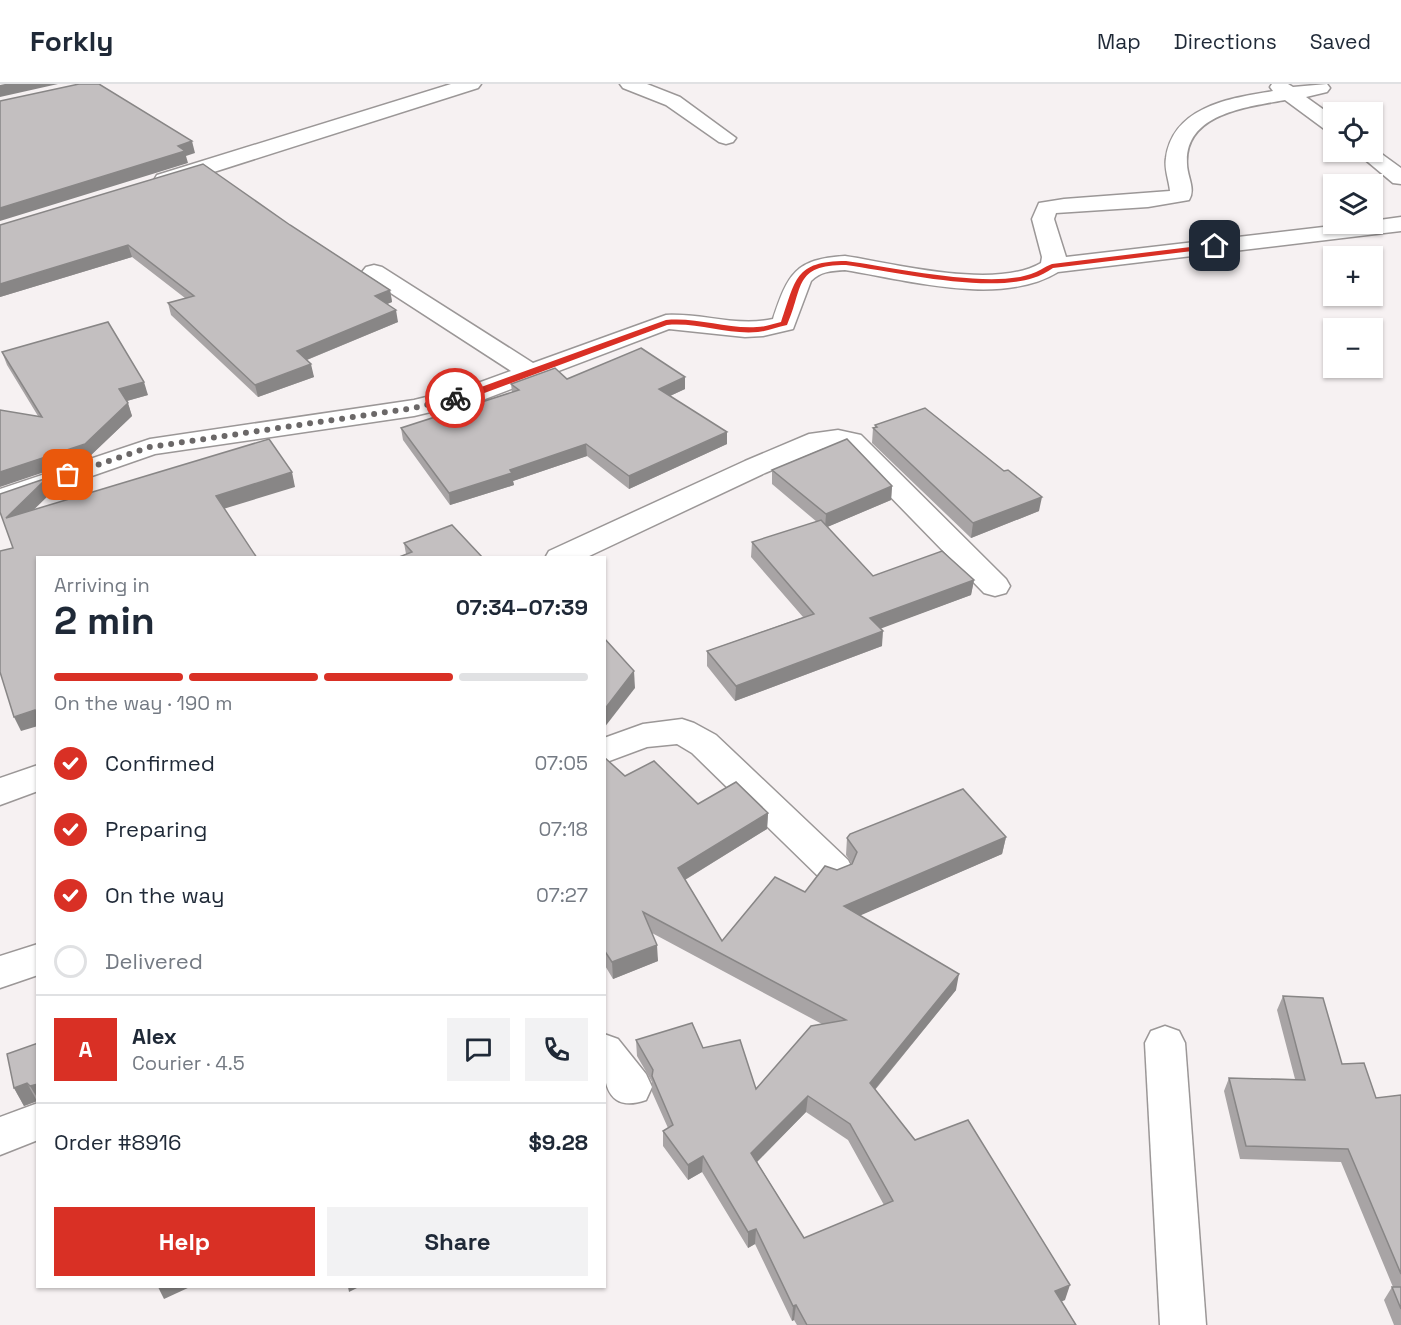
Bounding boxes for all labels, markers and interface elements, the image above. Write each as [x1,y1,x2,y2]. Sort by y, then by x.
text: Forkly [30,23,114,59]
text: Map [1097,28,1141,55]
text: Directions [1174,28,1277,55]
text: Saved [1310,28,1371,55]
map controls [1323,102,1383,378]
button: locate [1323,102,1383,162]
button: layers [1323,174,1383,234]
pin [1189,220,1240,271]
icon: home [1198,229,1231,262]
button: + [1323,246,1383,306]
button: − [1323,318,1383,378]
courier [425,368,485,428]
icon: bike [439,382,472,415]
pin [42,449,93,500]
icon: bag [51,458,84,491]
text: Arriving in [54,572,150,598]
text: 07:34–07:39 [456,593,588,621]
text: 2 min [54,596,155,645]
text: On the way · 190 m [54,690,232,716]
icon: check [54,747,87,780]
text: Confirmed [105,749,215,777]
text: 07:05 [534,750,588,776]
icon: check [54,813,87,846]
text: Preparing [105,815,207,843]
text: 07:18 [538,816,588,842]
icon: check [54,879,87,912]
text: On the way [105,881,224,909]
text: 07:27 [536,882,588,908]
text: Delivered [105,947,203,975]
button: chat [447,1018,510,1081]
button: phone [525,1018,588,1081]
text: Alex [132,1022,177,1050]
text: A [79,1035,92,1063]
text: Courier · 4.5 [132,1050,245,1076]
text: Order #8916 [54,1128,181,1156]
text: $9.28 [528,1128,588,1156]
button: Help [54,1207,315,1276]
button: Share [327,1207,588,1276]

